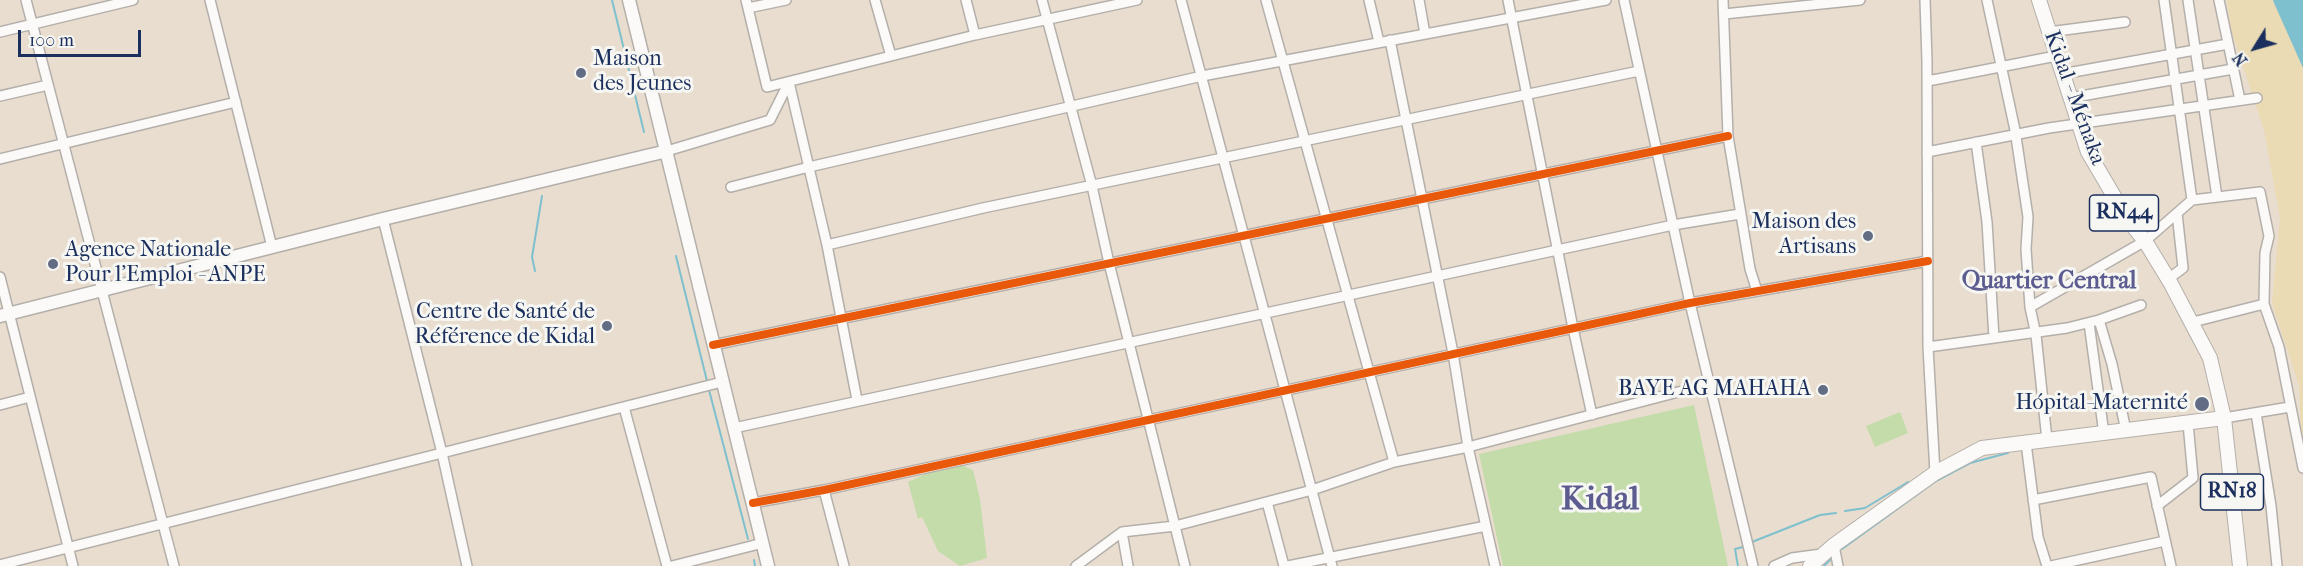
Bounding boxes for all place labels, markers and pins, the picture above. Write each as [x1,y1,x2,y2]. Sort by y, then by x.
place label: Maison des Jeunes [593,47,691,98]
marker: Maison des Jeunes [574,66,588,80]
place label: Maison des Artisans [1752,210,1856,262]
marker: Maison des Artisans [1861,229,1875,243]
place label: Agence Nationale Pour l’Emploi - ANPE [65,238,266,290]
marker: Agence Nationale Pour l’Emploi - ANPE [46,257,60,271]
place label: Centre de Santé de Référence de Kidal [414,300,595,352]
marker: Centre de Santé de Référence de Kidal [600,319,614,333]
place label: BAYE AG MAHAHA [1618,377,1811,403]
marker: BAYE AG MAHAHA [1816,383,1830,397]
place label: Hópital-Maternité [2015,391,2188,417]
marker: Hópital-Maternité [2193,395,2211,413]

